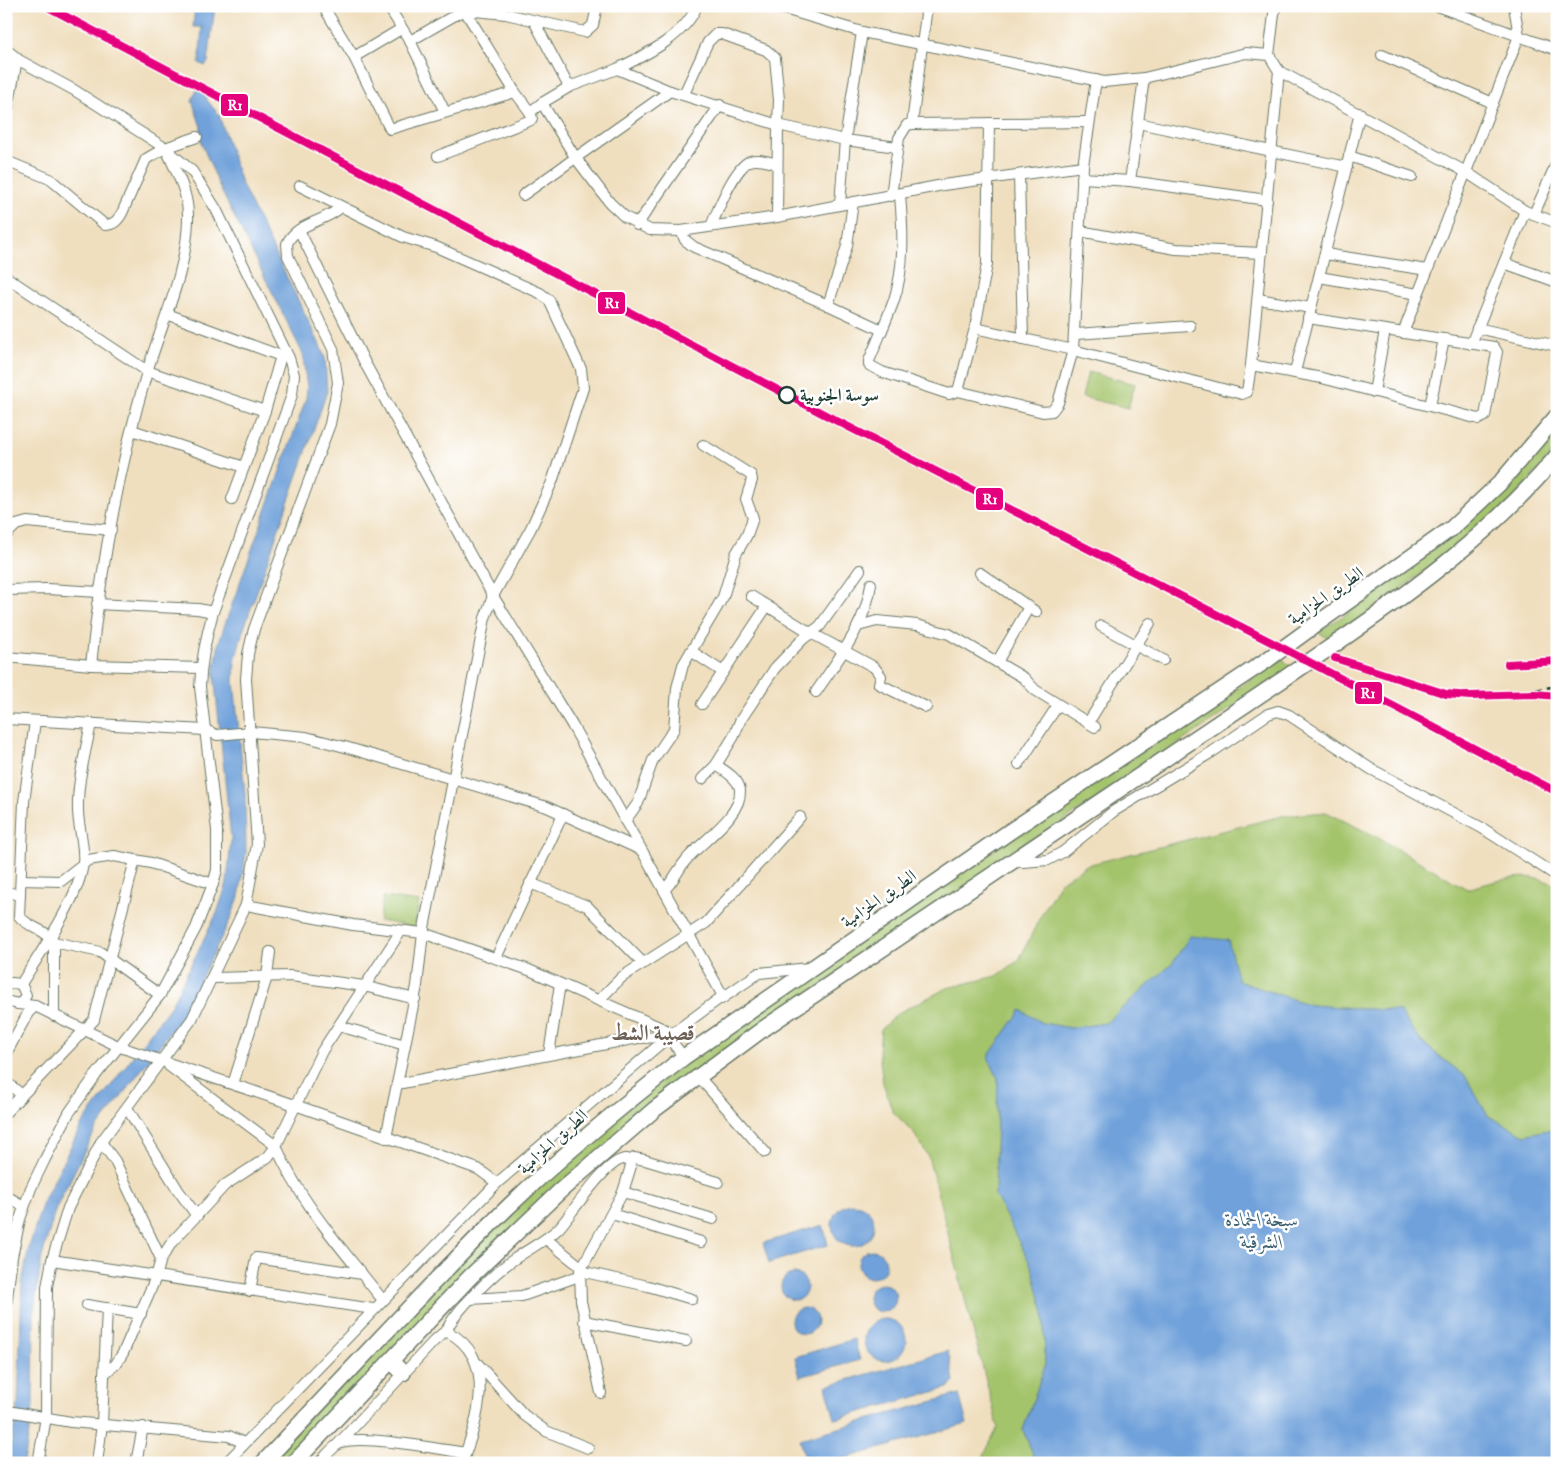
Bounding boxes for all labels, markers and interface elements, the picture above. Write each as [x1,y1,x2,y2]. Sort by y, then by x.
line badge: R1 [220,93,249,117]
text: R1 [227,97,243,114]
line badge: R1 [597,291,626,315]
text: R1 [604,295,620,312]
place label: سوسة الجنوبية [800,384,879,407]
marker: سوسة الجنوبية [778,386,796,404]
line badge: R1 [975,487,1004,511]
text: R1 [982,491,998,508]
street label: الطريق الحزامية [1284,562,1368,630]
line badge: R1 [1354,681,1383,705]
text: R1 [1360,685,1376,702]
street label: الطريق الحزامية [837,865,921,933]
district label: قصيبة الشط [611,1019,695,1047]
street label: الطريق الحزامية [513,1104,593,1180]
water label: سبخة الحمادة الشرقية [1224,1208,1299,1254]

